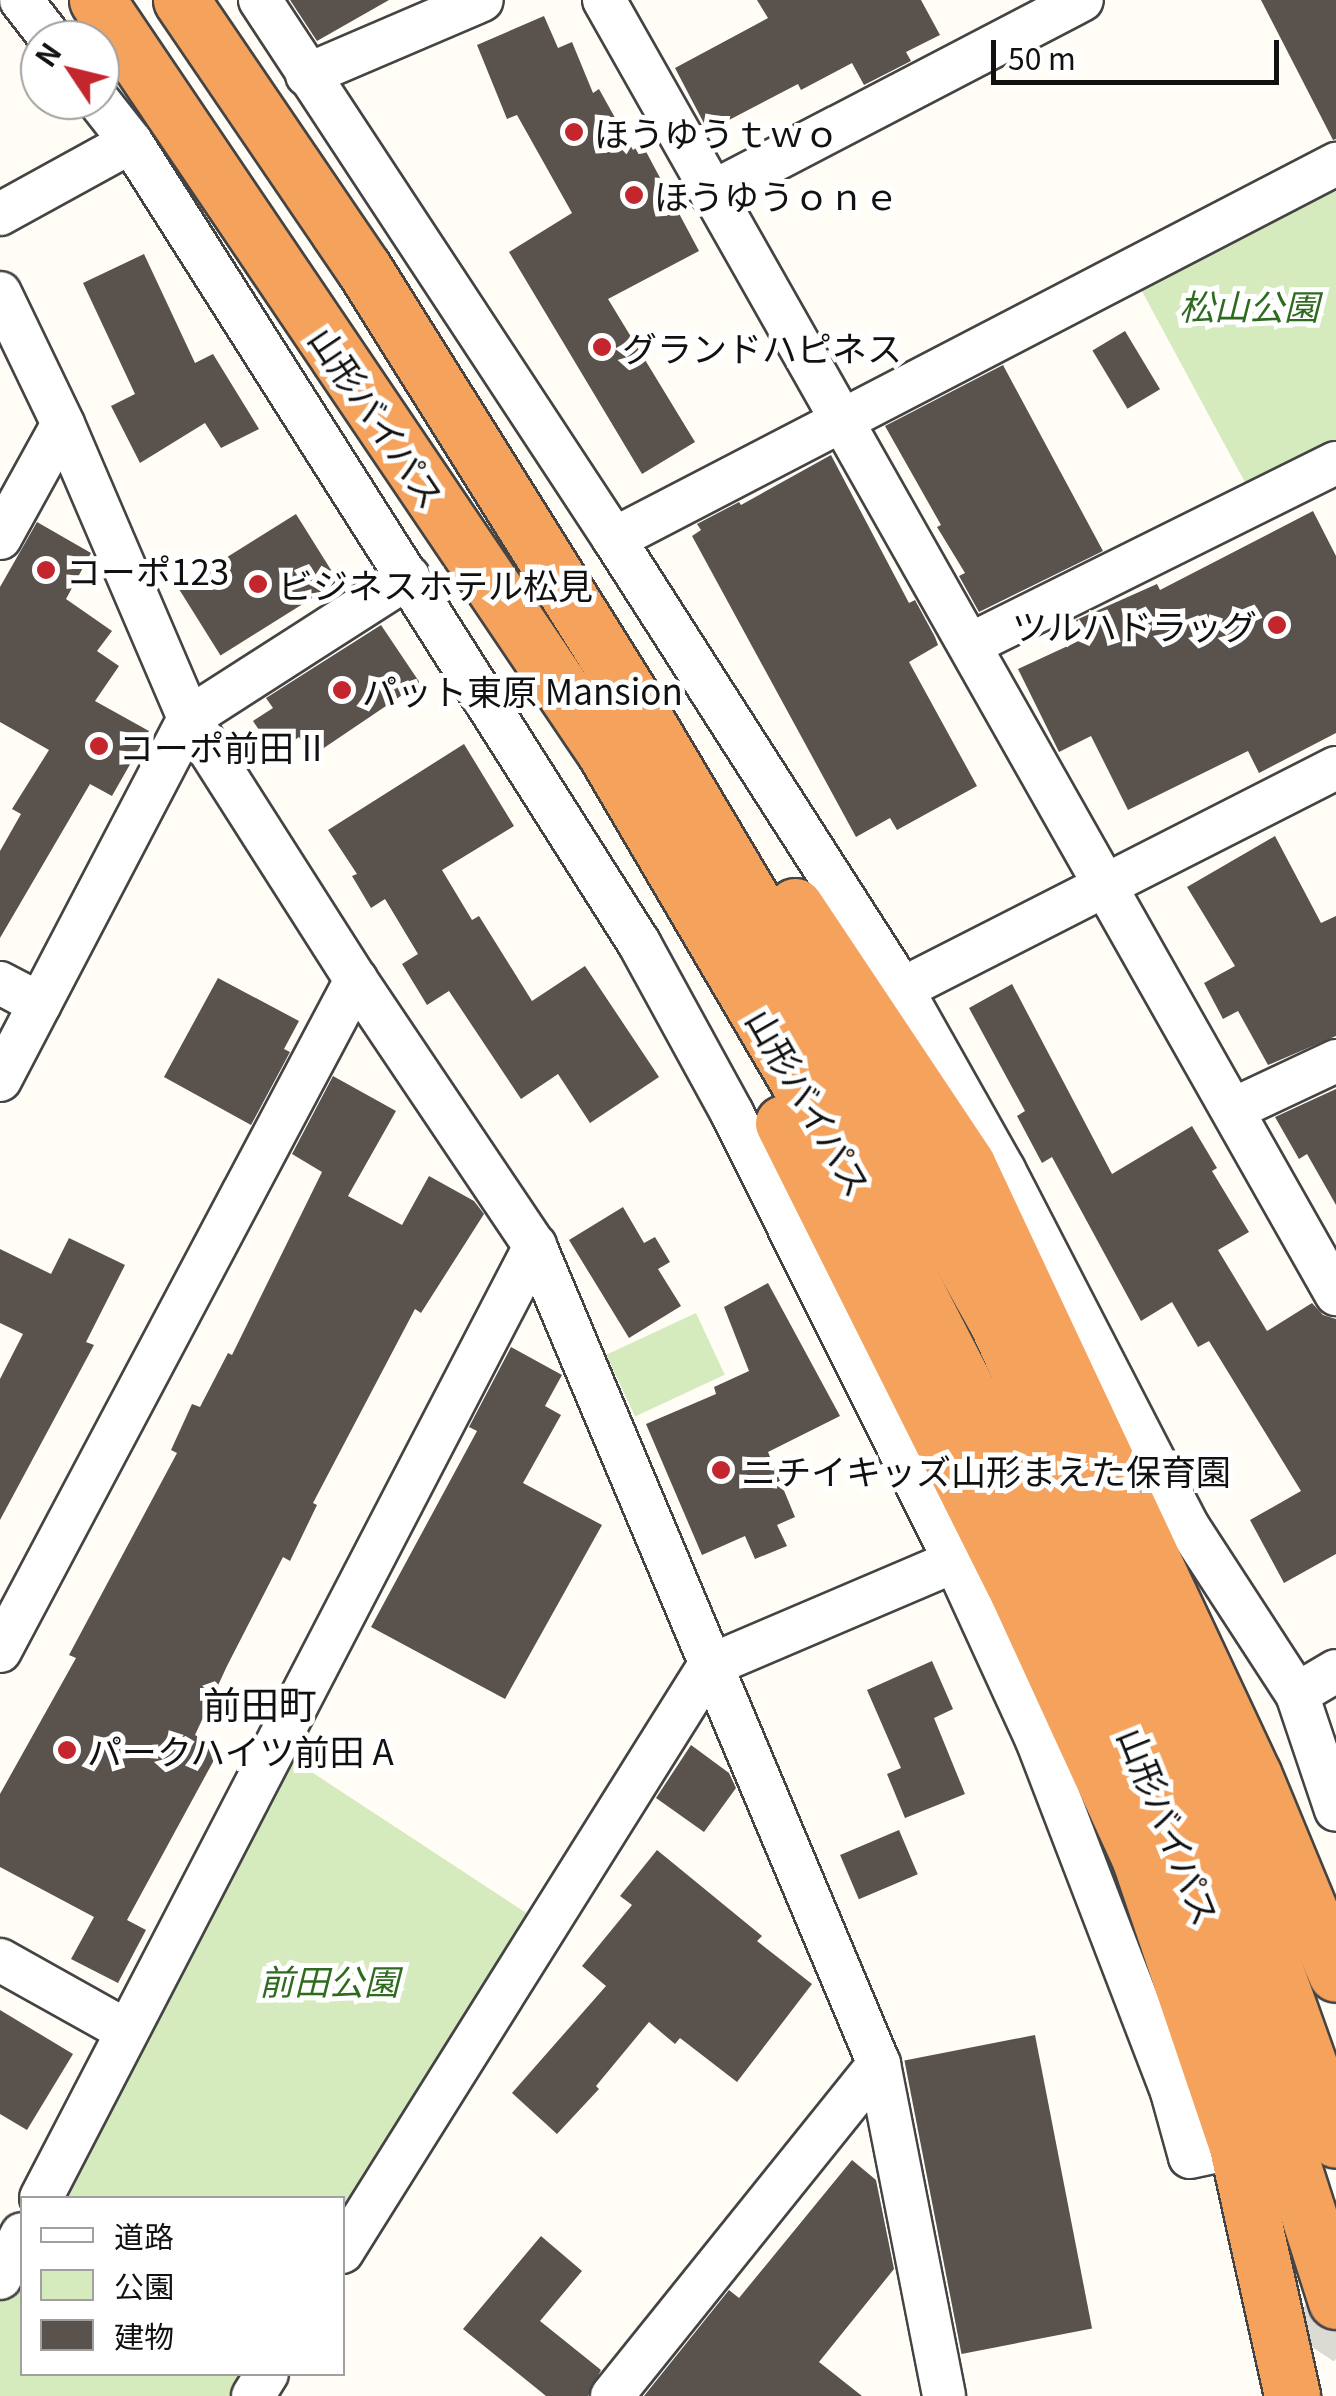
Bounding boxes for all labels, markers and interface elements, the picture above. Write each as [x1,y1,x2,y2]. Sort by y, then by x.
north arrow [20,20,120,120]
scale bar [996,20,1284,82]
text: N [25,34,69,74]
text: 50 m [1008,35,1076,79]
place label: ほうゆうｔｗｏ [594,111,839,153]
marker: ほうゆうｔｗｏ [563,121,585,143]
place label: ほうゆうｏｎｅ [654,174,899,216]
marker: ほうゆうｏｎｅ [623,184,645,206]
park label: 松山公園 [1179,284,1319,326]
street label: 山形バイパス [302,318,454,516]
place label: グランドハピネス [622,326,902,368]
marker: グランドハピネス [591,336,613,358]
place label: コーポ123 [66,549,229,591]
marker: コーポ123 [35,559,57,581]
place label: ビジネスホテル松見 [278,563,593,605]
marker: ビジネスホテル松見 [247,573,269,595]
place label: ツルハドラッグ [1012,604,1257,646]
marker: ツルハドラッグ [1266,614,1288,636]
place label: パット東原 Mansion [362,669,683,711]
marker: パット東原 Mansion [331,679,353,701]
place label: コーポ前田 II [119,725,322,767]
marker: コーポ前田 II [88,735,110,757]
street label: 山形バイパス [739,1001,881,1203]
place label: ニチイキッズ山形まえた保育園 [741,1449,1231,1491]
marker: ニチイキッズ山形まえた保育園 [710,1459,732,1481]
district label: 前田町 [203,1680,317,1726]
street label: 山形バイパス [1111,1721,1229,1931]
place label: パークハイツ前田 A [87,1729,396,1771]
marker: パークハイツ前田 A [56,1739,78,1761]
park label: 前田公園 [259,1959,399,2001]
legend [20,2196,345,2376]
text: 道路 [114,2213,174,2257]
text: 公園 [114,2263,174,2307]
text: 建物 [114,2313,174,2357]

